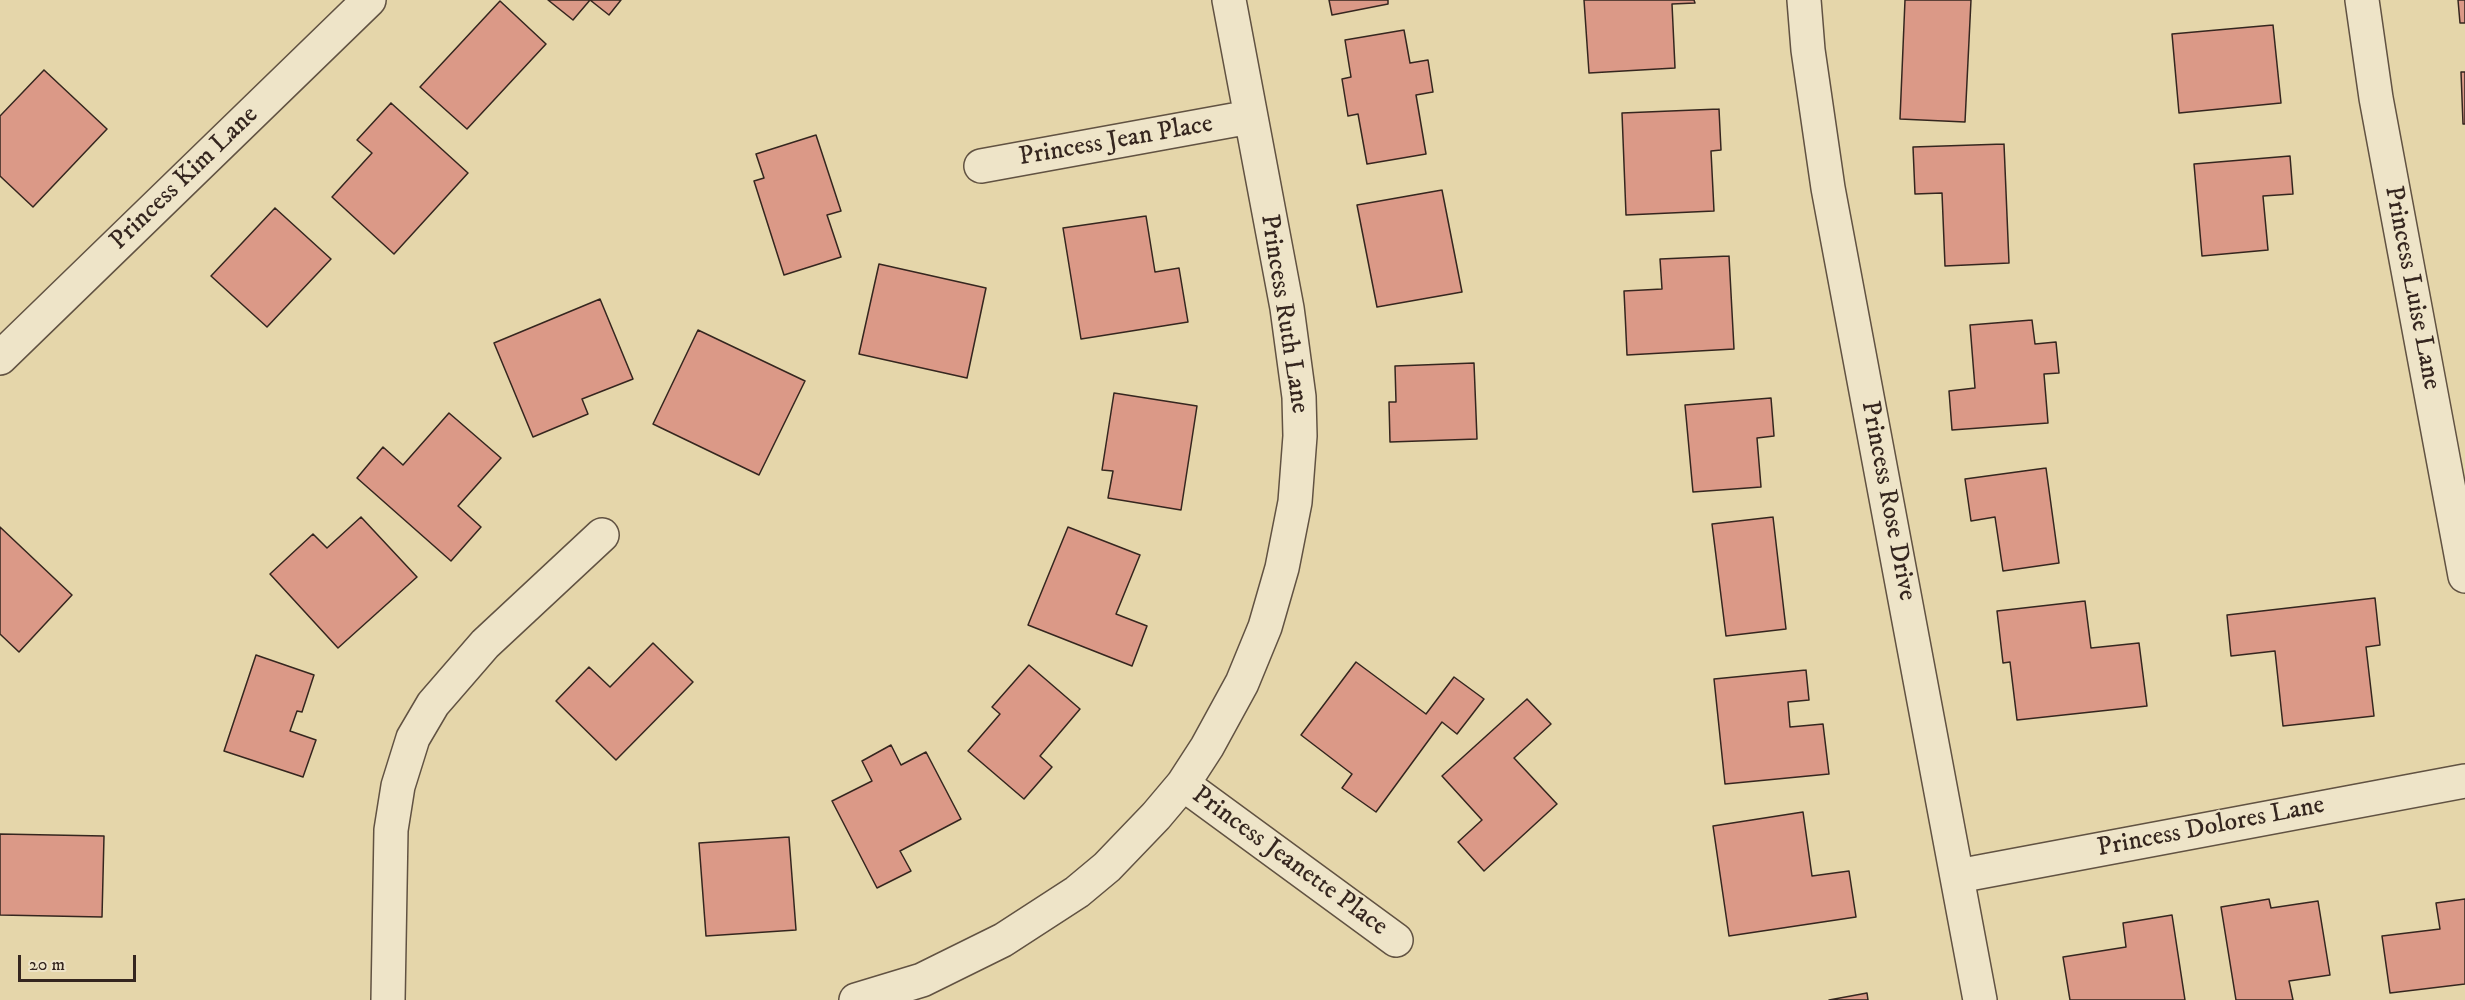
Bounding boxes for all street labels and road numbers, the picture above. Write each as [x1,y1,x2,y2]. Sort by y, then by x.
street label: Princess Kim Lane [104,100,266,258]
street label: Princess Jean Place [1017,110,1215,174]
street label: Princess Luise Lane [2376,183,2446,393]
street label: Princess Ruth Lane [1252,212,1314,416]
street label: Princess Rose Drive [1852,399,1922,603]
street label: Princess Jeanette Place [1185,780,1393,944]
street label: Princess Dolores Lane [2095,791,2327,865]

